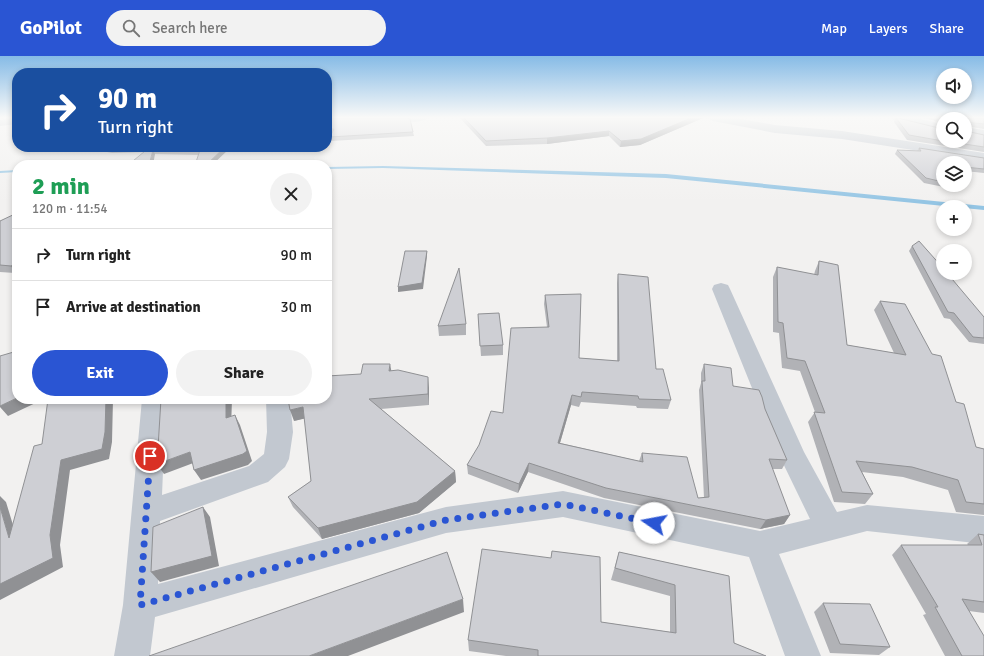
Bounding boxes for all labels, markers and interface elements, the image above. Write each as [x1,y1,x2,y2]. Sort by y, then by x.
search box [106,10,386,46]
text: GoPilot [20,16,82,40]
icon: search [120,17,142,39]
text: Search here [152,19,228,37]
text: Map [821,20,847,37]
text: Layers [869,20,908,37]
text: Share [930,20,964,37]
map controls [936,68,972,280]
button: sound [936,68,972,104]
text: 90 m [98,82,157,116]
icon: right [32,84,84,136]
button: search [936,112,972,148]
text: Turn right [98,116,173,138]
button: layers [936,156,972,192]
text: 2 min [32,171,90,201]
button: close [270,173,312,215]
button: + [936,200,972,236]
text: 120 m · 11:54 [32,201,108,217]
icon: right [32,244,54,266]
button: − [936,244,972,280]
text: Turn right [66,246,131,264]
text: 90 m [281,246,312,264]
icon: arrive [32,296,54,318]
text: Arrive at destination [66,298,201,316]
text: 30 m [281,298,312,316]
button: Exit [32,350,168,396]
button: Share [176,350,312,396]
pin [133,439,167,473]
icon: arrive [139,445,161,467]
position arrow [633,502,675,544]

